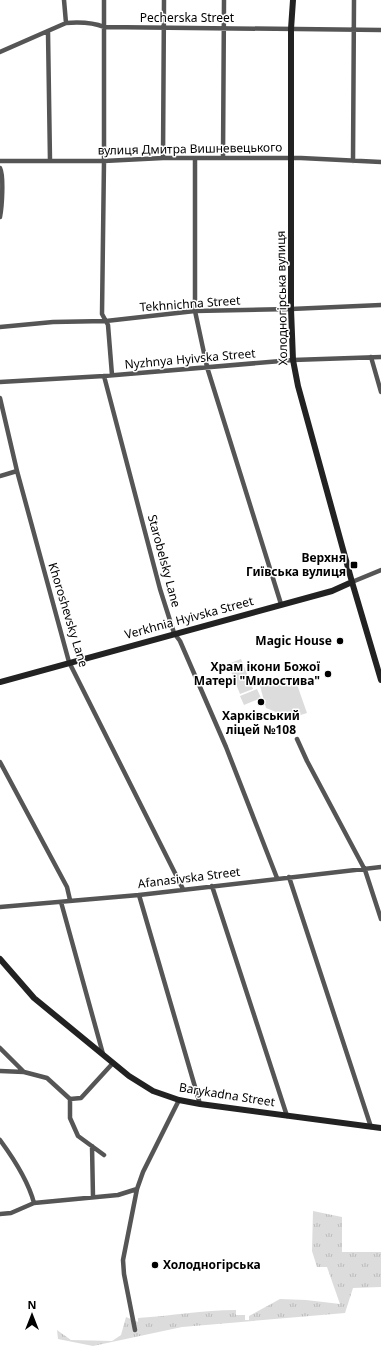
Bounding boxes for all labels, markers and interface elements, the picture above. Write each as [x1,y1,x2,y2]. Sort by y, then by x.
street label: Pecherska Street [140,9,235,26]
street label: вулиця Дмитра Вишневецького [97,138,283,159]
street label: Холодногірська вулиця [272,231,291,366]
street label: Tekhnichna Street [139,291,242,315]
street label: Nyzhnya Hyivska Street [124,344,257,373]
street label: Starobelsky Lane [144,513,185,609]
place label: Верхня Гиївська вулиця [246,549,346,580]
street label: Khoroshevsky Lane [44,560,93,669]
marker: Верхня Гиївська вулиця [349,560,359,570]
street label: Verkhnia Hyivska Street [123,592,256,643]
place label: Magic House [255,632,332,649]
marker: Magic House [335,636,345,646]
place label: Храм ікони Божої Матері "Милостива" [194,658,320,689]
marker: Храм ікони Божої Матері "Милостива" [323,669,333,679]
marker: Харківський ліцей №108 [256,697,266,707]
place label: Харківський ліцей №108 [222,707,300,738]
street label: Afanasivska Street [137,863,242,892]
street label: Barykadna Street [178,1079,277,1111]
place label: Холодногірська [163,1256,261,1273]
marker: Холодногірська [150,1260,160,1270]
north arrow [12,1295,52,1335]
text: N [28,1297,36,1312]

